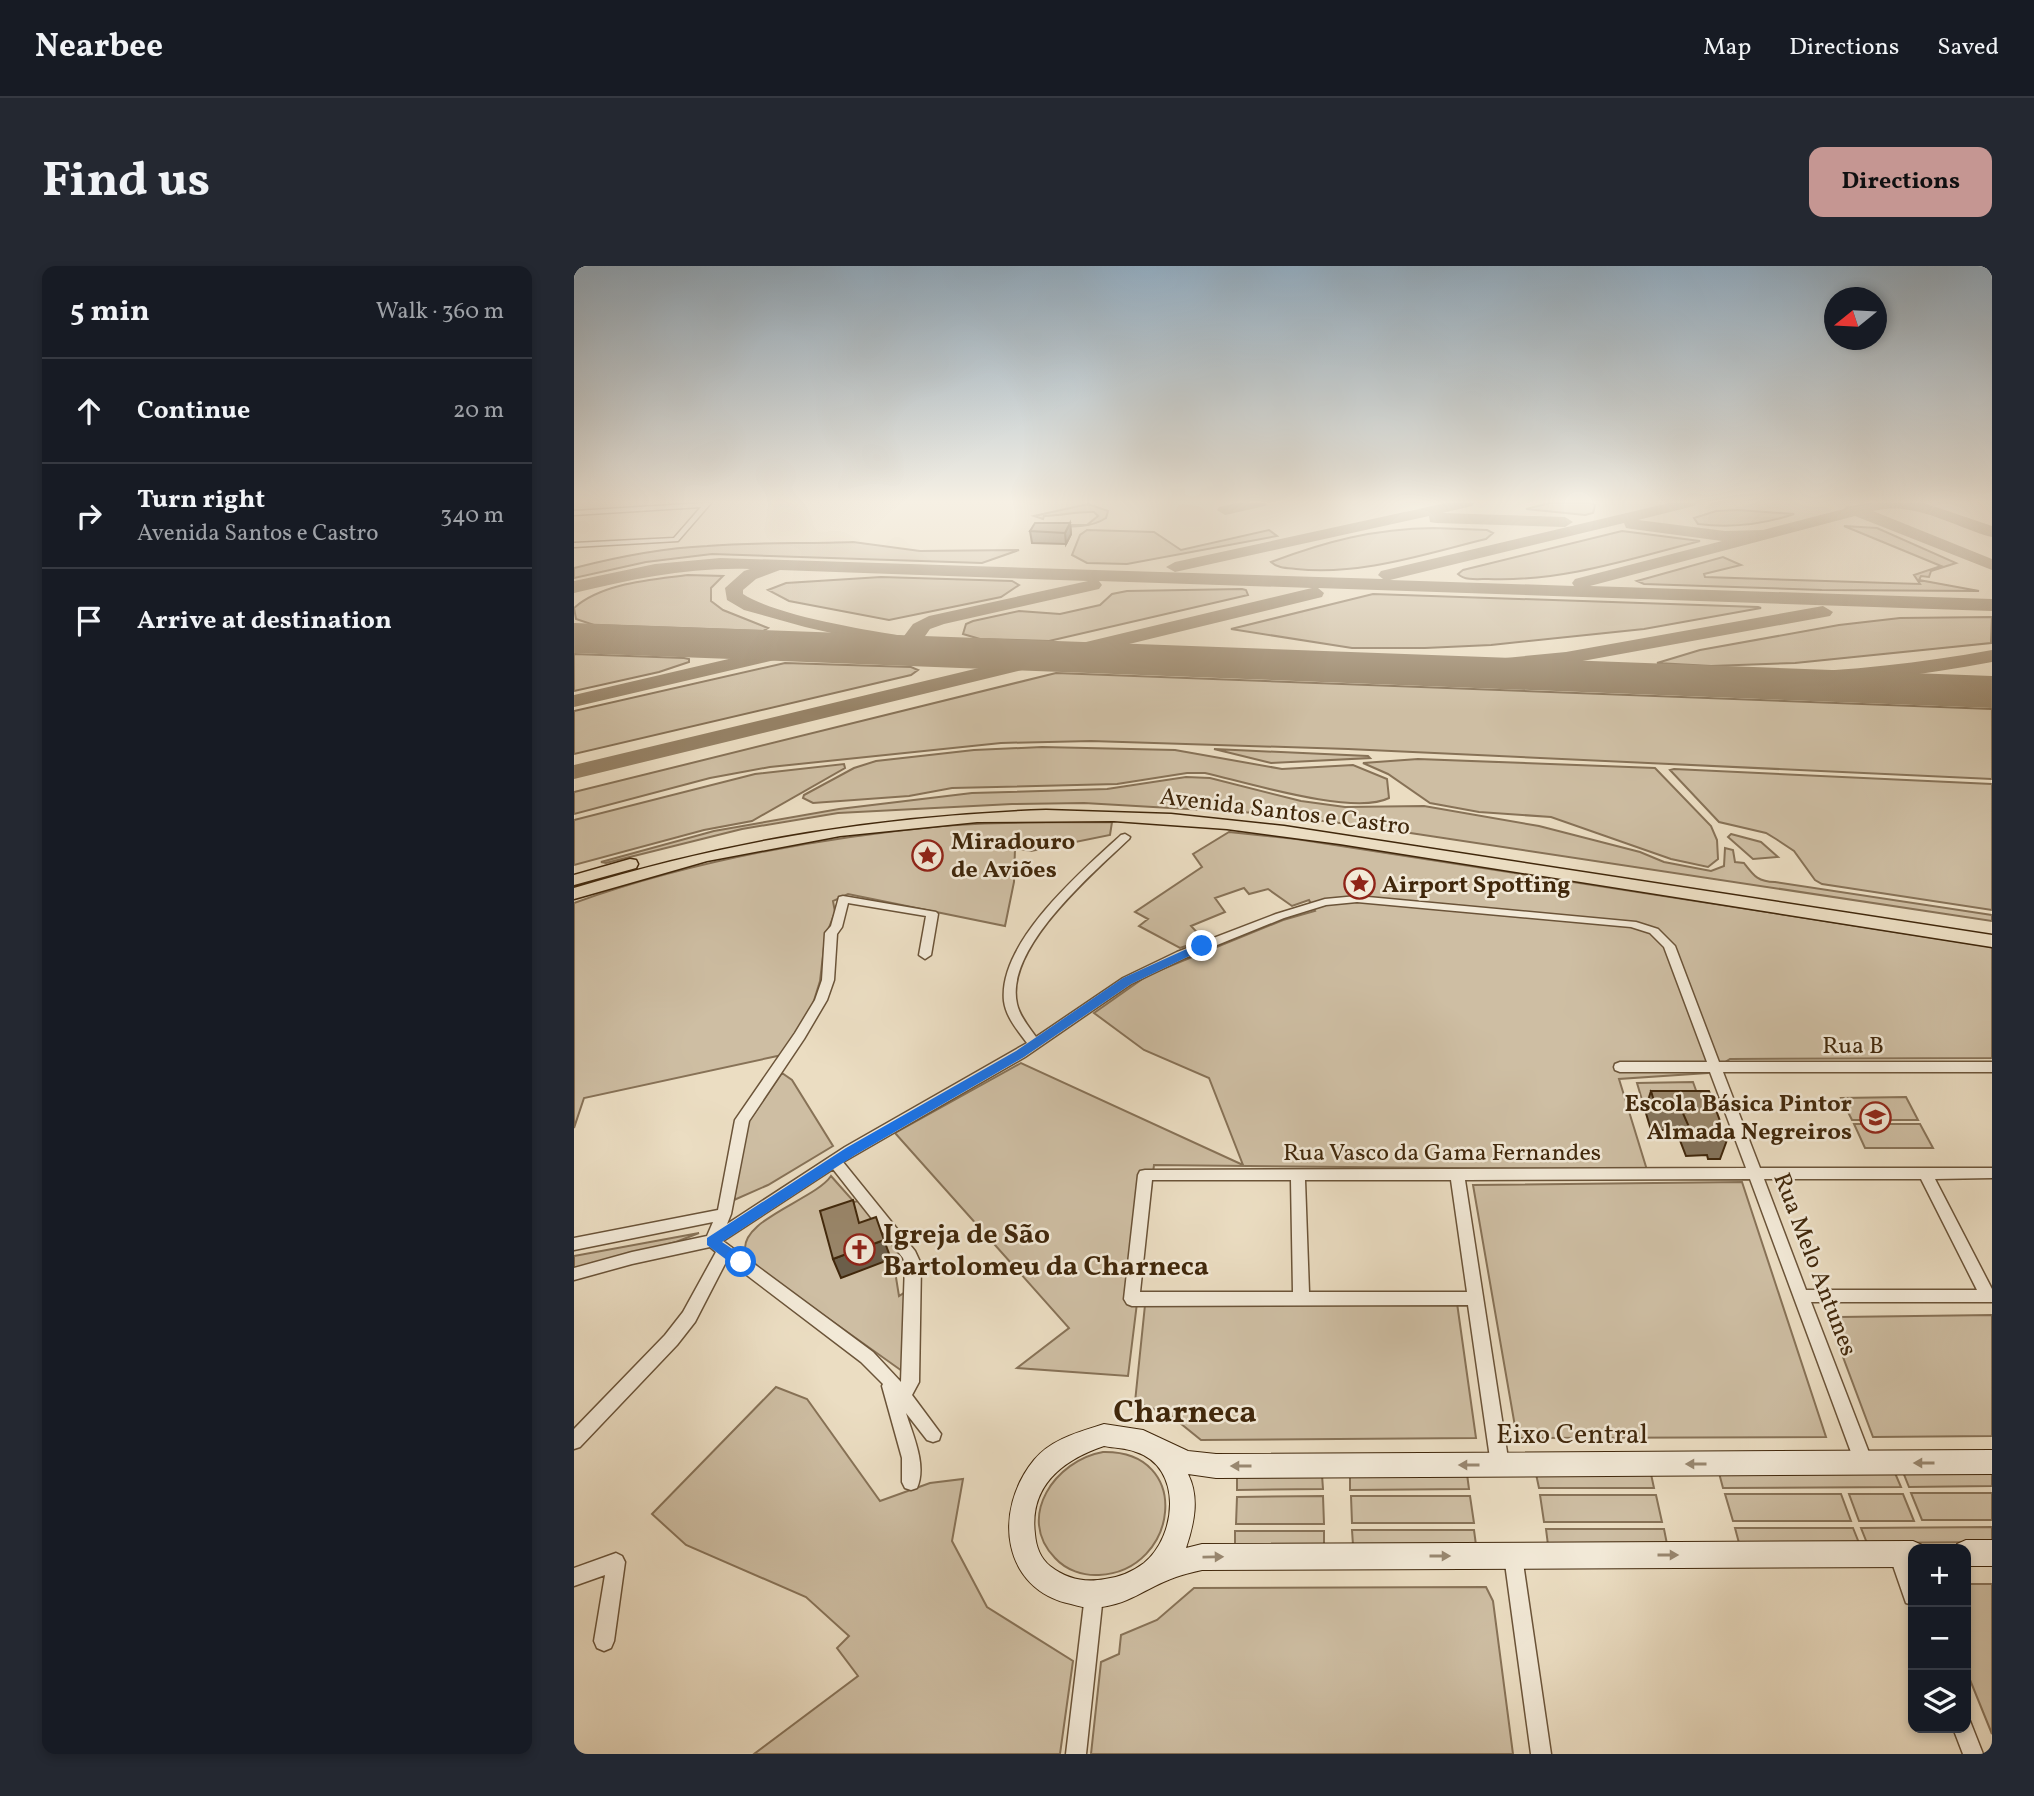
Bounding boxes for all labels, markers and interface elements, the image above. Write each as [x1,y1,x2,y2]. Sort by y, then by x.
text: Nearbee [35,25,163,71]
text: Map [1703,31,1751,65]
text: Directions [1789,31,1899,65]
text: Saved [1937,31,1999,65]
button: Directions [1809,147,1992,217]
text: Find us [42,148,210,217]
north arrow [1824,287,1887,350]
text: 5 min [70,291,150,333]
text: Walk · 360 m [376,296,504,328]
icon: ahead [70,392,108,430]
text: Continue [137,393,250,429]
text: 20 m [453,395,504,427]
text: Turn right [137,482,265,518]
icon: right [70,497,108,535]
text: 340 m [440,500,504,532]
text: Avenida Santos e Castro [137,518,378,550]
icon: arrive [70,602,108,640]
text: Arrive at destination [137,603,392,639]
street label: Avenida Santos e Castro [1158,781,1412,845]
place label: Miradouro de Aviões [951,826,1075,888]
place icon: Miradouro de Aviões [911,838,945,872]
place icon: Airport Spotting [1342,867,1376,901]
place label: Airport Spotting [1382,869,1570,903]
route end [1186,930,1217,961]
street label: Rua B [1822,1030,1884,1064]
place label: Escola Básica Pintor Almada Negreiros [1624,1088,1852,1150]
school or university icon: Escola Básica Pintor Almada Negreiros [1858,1100,1892,1134]
street label: Rua Vasco da Gama Fernandes [1283,1137,1601,1171]
street label: Rua Melo Antunes [1764,1168,1865,1361]
place label: Igreja de São Bartolomeu da Charneca [883,1216,1209,1287]
church icon: Igreja de São Bartolomeu da Charneca [843,1232,877,1266]
route start [725,1246,756,1277]
district label: Charneca [1113,1392,1257,1436]
street label: Eixo Central [1496,1416,1648,1455]
one-way arrow [1913,1457,1935,1469]
one-way arrow [1685,1458,1707,1470]
one-way arrow [1458,1459,1480,1471]
one-way arrow [1230,1460,1252,1472]
map controls [1908,1544,1971,1733]
button: + [1908,1544,1971,1607]
one-way arrow [1657,1549,1679,1561]
one-way arrow [1429,1550,1451,1562]
one-way arrow [1202,1551,1224,1563]
button: − [1908,1607,1971,1670]
button: layers [1908,1670,1971,1733]

